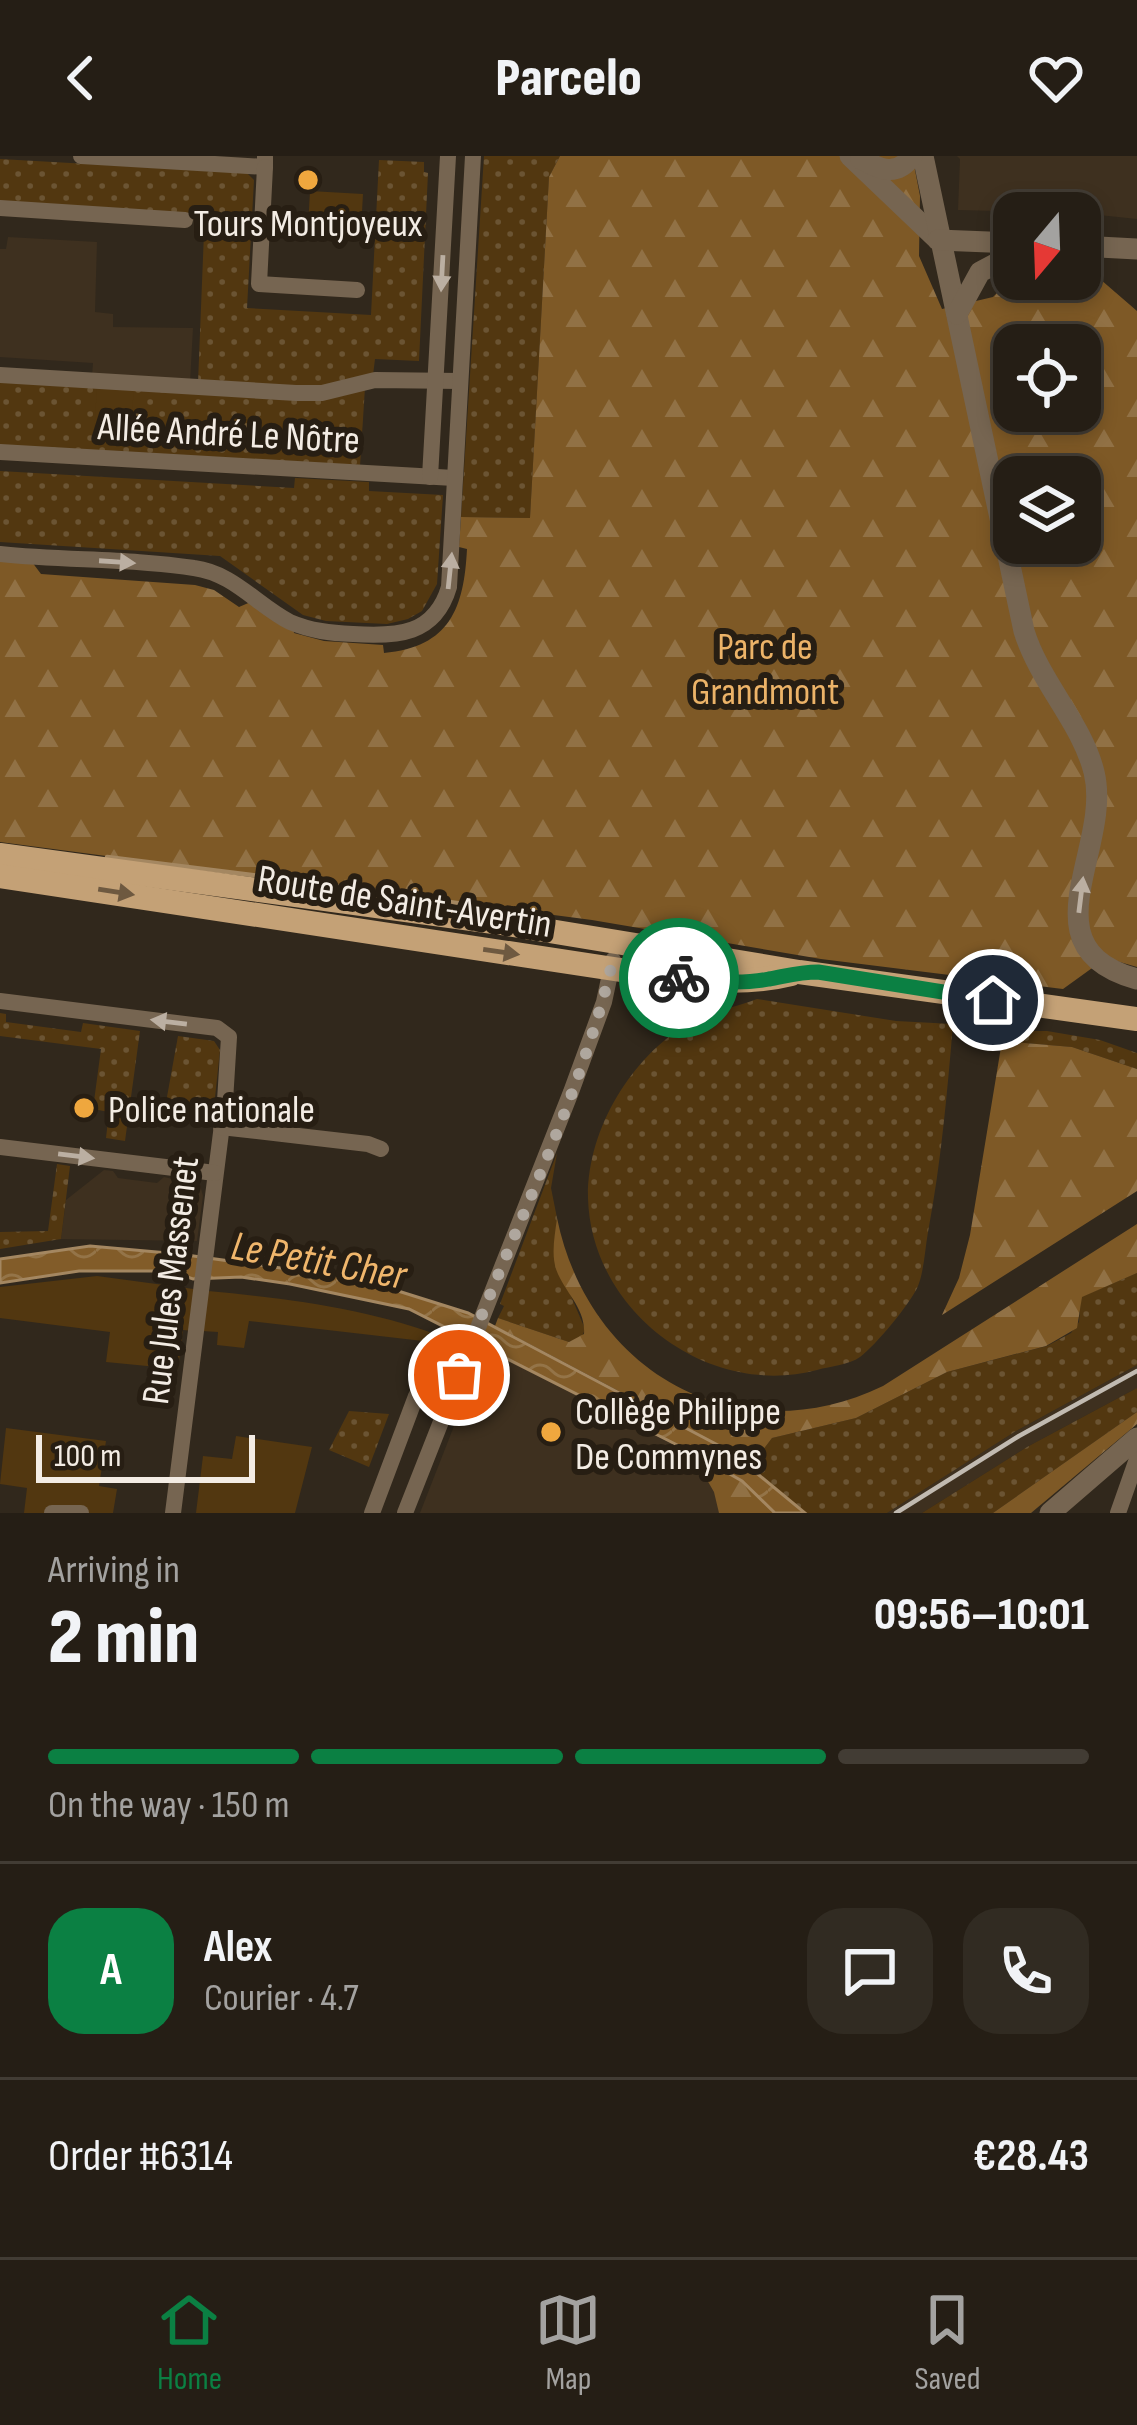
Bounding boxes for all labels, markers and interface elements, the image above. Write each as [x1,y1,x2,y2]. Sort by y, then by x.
icon: back [48,45,114,111]
icon: heart [1023,45,1089,111]
text: Parcelo [495,46,642,111]
marker: Tours Montjoyeux [295,167,321,193]
north arrow [993,192,1101,300]
map controls [993,192,1101,564]
place label: Tours Montjoyeux [194,201,423,248]
one-way arrow [432,255,451,293]
button: locate [993,324,1101,432]
street label: Allée André Le Nôtre [96,404,361,465]
button: layers [993,456,1101,564]
one-way arrow [441,552,460,589]
one-way arrow [99,553,136,572]
park label: Parc de Grandmont [691,624,839,716]
street label: Route de Saint-Avertin [254,856,555,949]
one-way arrow [1072,876,1091,914]
one-way arrow [98,883,135,902]
courier [619,918,739,1038]
one-way arrow [483,943,520,962]
icon: bike [646,945,712,1011]
pin [942,949,1044,1051]
icon: home [960,967,1026,1033]
one-way arrow [150,1013,187,1032]
place label: Police nationale [108,1087,315,1134]
marker: Police nationale [71,1095,97,1121]
one-way arrow [58,1147,95,1166]
street label: Rue Jules Massenet [133,1154,210,1407]
water label: Le Petit Cher [227,1221,412,1302]
pin [408,1324,510,1426]
icon: bag [426,1342,492,1408]
place label: Collège Philippe De Commynes [575,1389,781,1481]
marker: Collège Philippe De Commynes [538,1419,564,1445]
scale bar [36,1429,255,1482]
text: 100 m [54,1436,121,1476]
text: Arriving in [48,1547,180,1594]
text: 09:56–10:01 [874,1588,1089,1643]
text: 2 min [48,1592,199,1685]
text: On the way · 150 m [48,1782,290,1829]
button: chat [807,1908,933,2034]
button: phone [963,1908,1089,2034]
text: Alex [204,1920,272,1975]
text: A [100,1943,122,1998]
text: Courier · 4.7 [204,1975,359,2022]
text: Order #6314 [48,2129,233,2184]
text: €28.43 [973,2129,1089,2184]
tab: Home [156,2287,222,2399]
tab: Map [535,2287,601,2399]
tab: Saved [914,2287,981,2399]

